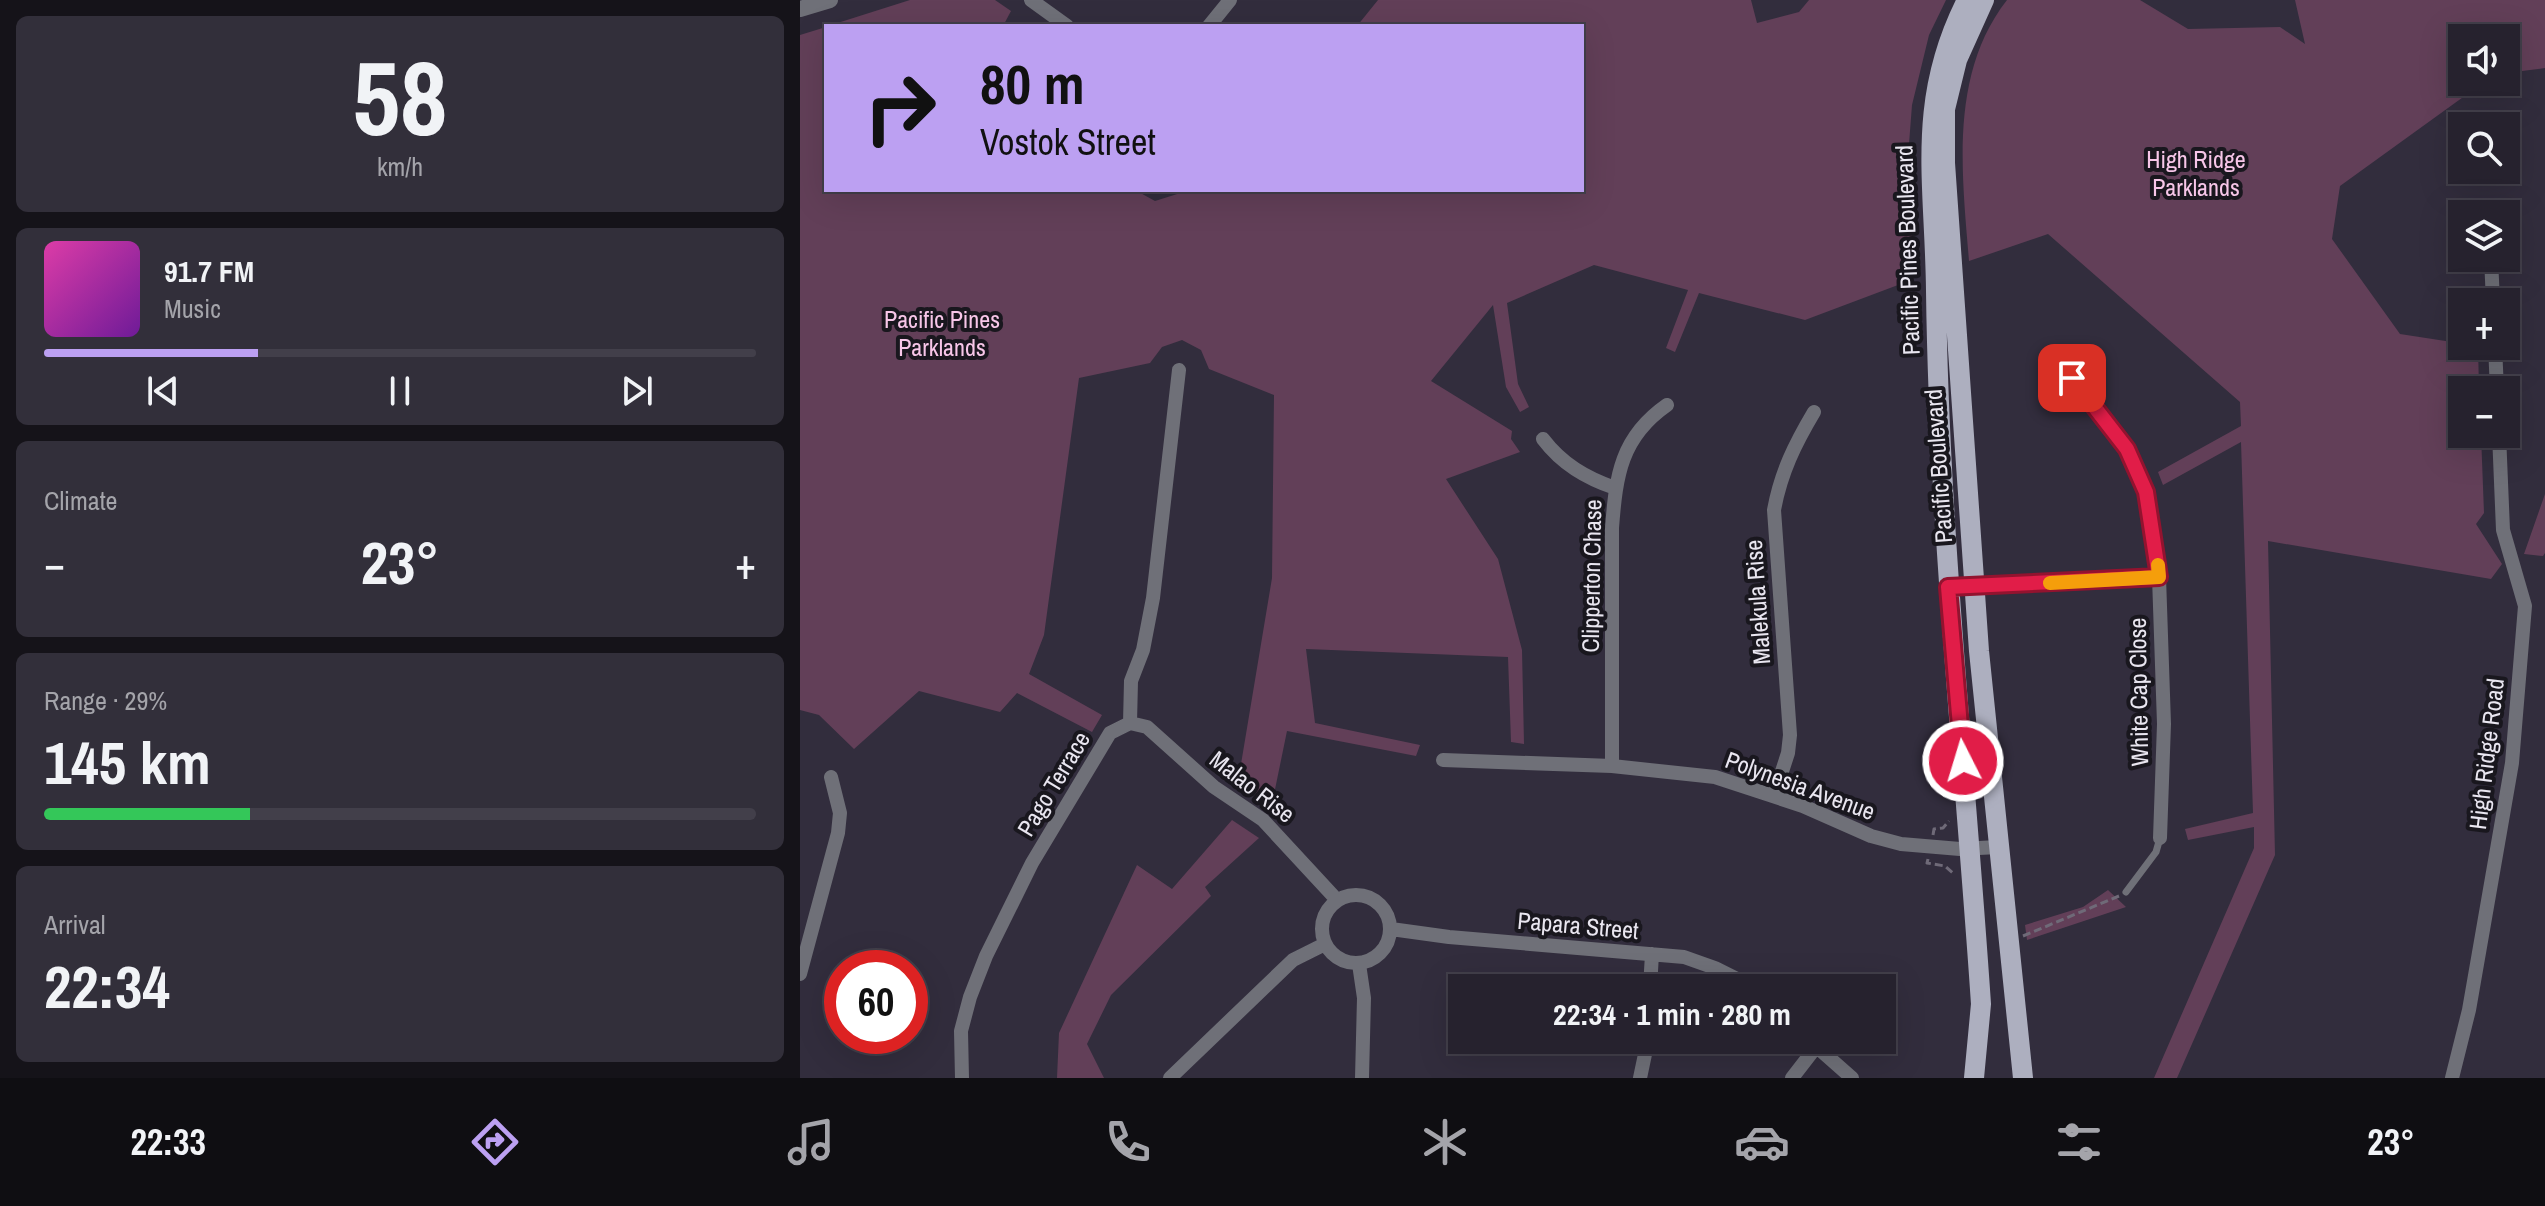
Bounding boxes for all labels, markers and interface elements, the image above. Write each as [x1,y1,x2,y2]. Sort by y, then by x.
map controls [2448,24,2520,448]
button: sound [2448,24,2520,96]
text: 58 [353,27,447,167]
text: 80 m [980,46,1085,121]
icon: right [848,56,952,160]
button: search [2448,112,2520,184]
text: Vostok Street [980,118,1156,166]
park label: High Ridge Parklands [2146,143,2246,203]
street label: Pacific Pines Boulevard [1887,145,1927,356]
text: km/h [377,149,423,184]
button: layers [2448,200,2520,272]
text: 91.7 FM [164,251,254,291]
button: + [2448,288,2520,360]
text: Music [164,291,221,326]
park label: Pacific Pines Parklands [884,303,1000,363]
pin [2038,344,2106,412]
icon: arrive [2050,356,2094,400]
icon: previous [141,369,185,413]
icon: pause [378,369,422,413]
icon: next [615,369,659,413]
button: − [2448,376,2520,448]
street label: Pacific Boulevard [1917,388,1959,544]
text: Climate [44,483,117,518]
street label: Clipperton Chase [1574,499,1608,653]
text: 23° [361,522,439,603]
text: − [44,533,65,593]
text: + [735,533,756,593]
street label: Malekula Rise [1737,539,1777,665]
street label: White Cap Close [2121,617,2155,767]
street label: High Ridge Road [2461,676,2511,831]
text: Range · 29% [44,683,167,718]
position arrow [1921,719,2005,803]
text: 145 km [44,722,211,803]
street label: Pago Terrace [1009,725,1097,842]
street label: Malao Rise [1204,743,1302,829]
street label: Polynesia Avenue [1721,743,1880,827]
street label: Papara Street [1516,904,1640,946]
text: Arrival [44,907,106,942]
text: 22:34 [44,946,170,1027]
speed limit sign: 60 [824,950,928,1054]
text: 22:34 · 1 min · 280 m [1553,994,1791,1034]
icon: directions [467,1114,523,1170]
icon: music [783,1114,839,1170]
icon: phone [1100,1114,1156,1170]
icon: climate [1417,1114,1473,1170]
icon: car [1734,1114,1790,1170]
icon: filters [2051,1114,2107,1170]
text: 22:33 [130,1118,206,1166]
text: 23° [2367,1118,2415,1166]

